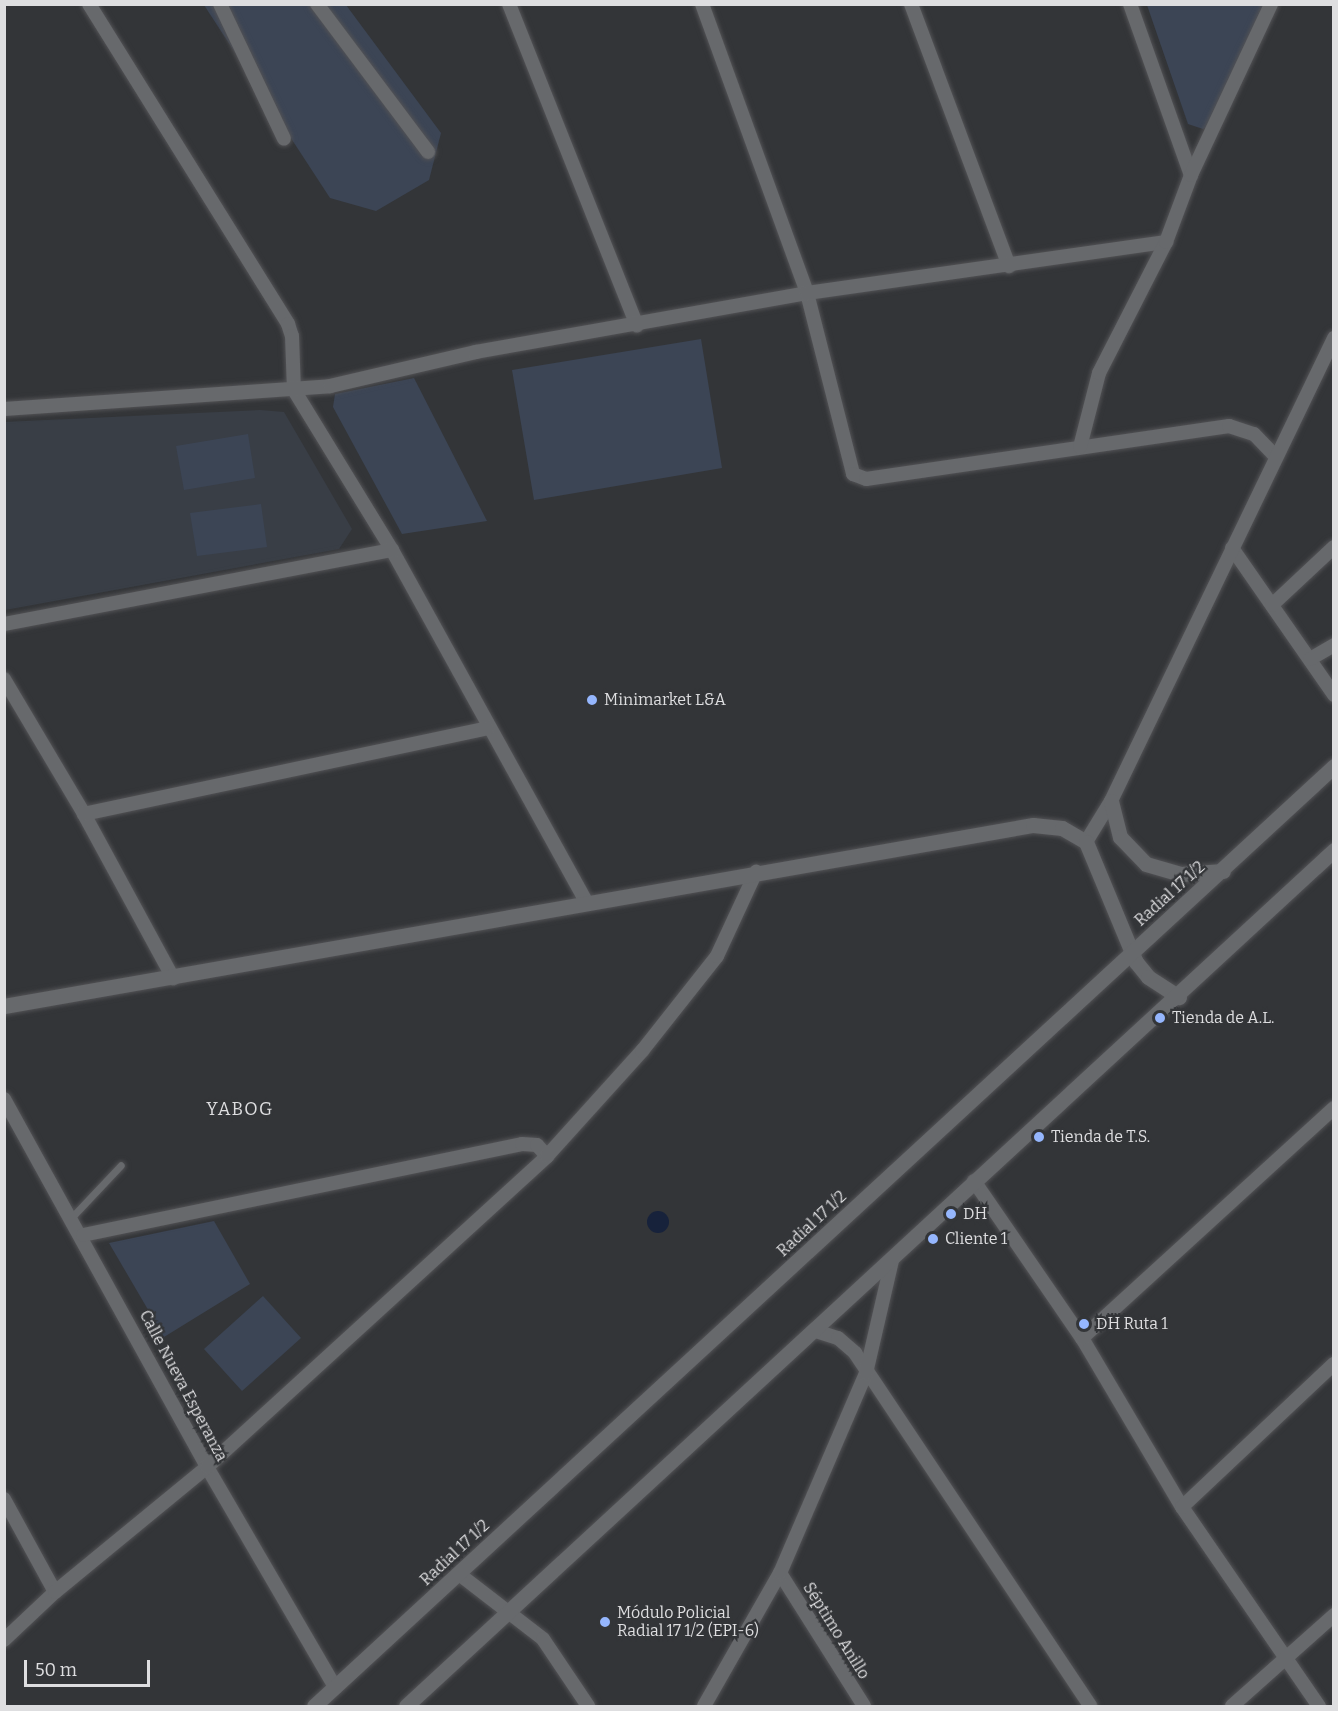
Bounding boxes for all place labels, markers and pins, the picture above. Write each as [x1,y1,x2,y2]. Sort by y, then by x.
place label: Minimarket L&A [604,690,726,710]
marker: Minimarket L&A [585,693,599,707]
place label: Tienda de A.L. [1172,1008,1274,1028]
marker: Tienda de A.L. [1153,1011,1167,1025]
place label: Tienda de T.S. [1051,1127,1150,1147]
marker: Tienda de T.S. [1032,1130,1046,1144]
place label: DH [963,1204,987,1224]
marker: DH [944,1207,958,1221]
place label: Cliente 1 [945,1229,1007,1249]
marker: Cliente 1 [926,1232,940,1246]
place label: DH Ruta 1 [1096,1314,1168,1334]
marker: DH Ruta 1 [1077,1317,1091,1331]
place label: Módulo Policial Radial 17 1/2 (EPI-6) [617,1603,759,1641]
marker: Módulo Policial Radial 17 1/2 (EPI-6) [598,1615,612,1629]

